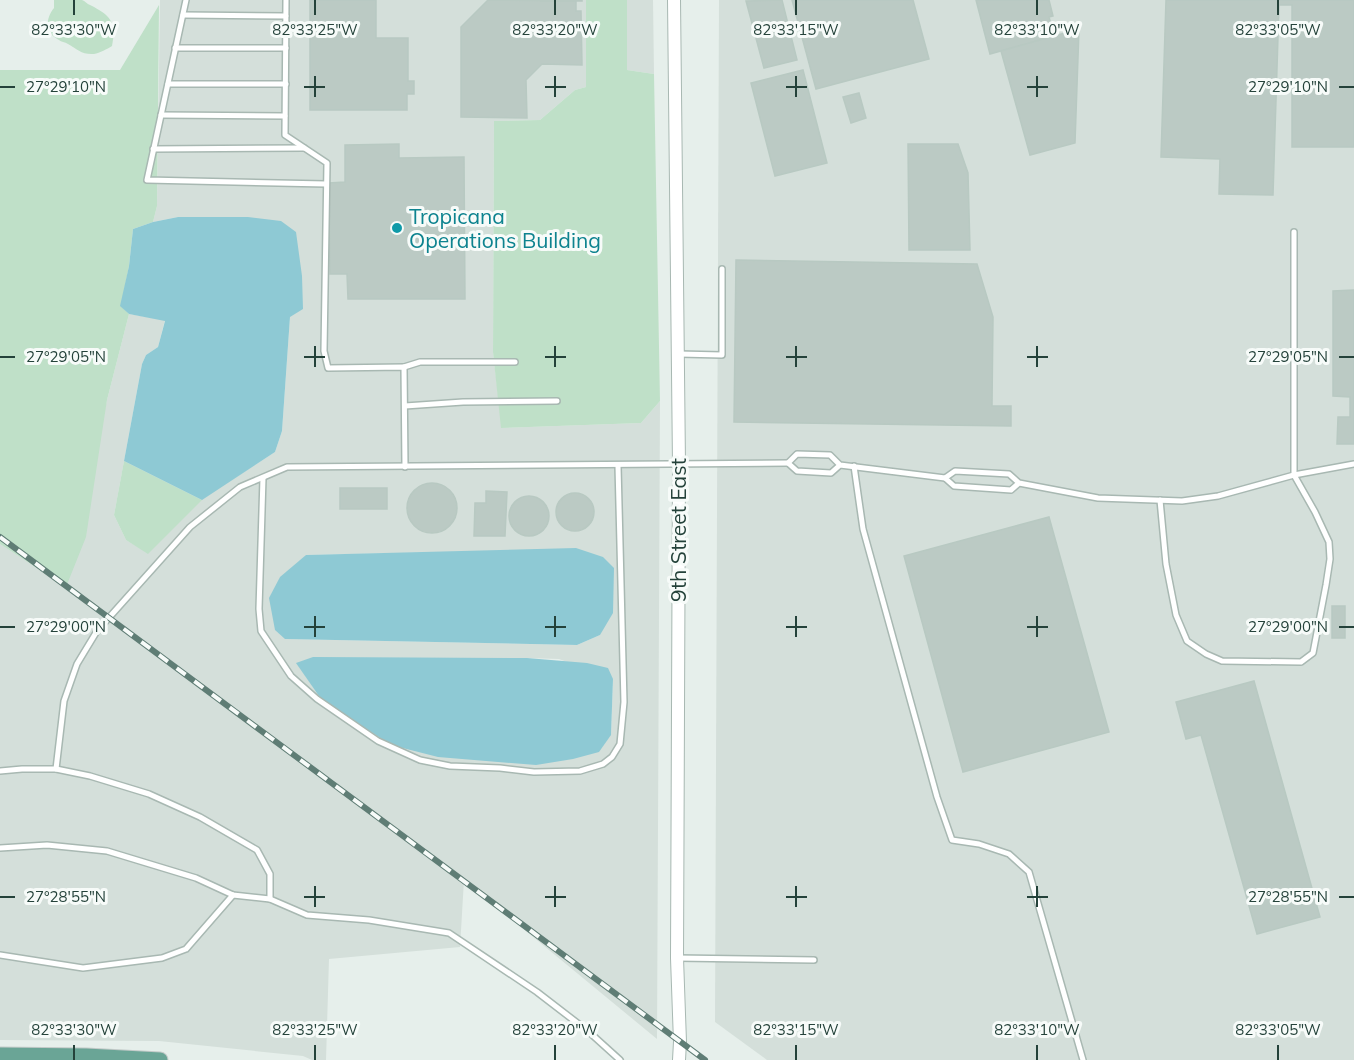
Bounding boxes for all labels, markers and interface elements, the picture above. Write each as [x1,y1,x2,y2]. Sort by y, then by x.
text: 82°33'30"W [31,20,117,39]
text: 82°33'25"W [272,20,358,39]
text: 82°33'20"W [512,20,598,39]
text: 82°33'15"W [753,20,839,39]
text: 82°33'10"W [994,20,1080,39]
text: 82°33'05"W [1235,20,1321,39]
text: 27°29'10"N [26,77,106,96]
text: 27°29'10"N [1248,77,1328,96]
place label: Tropicana Operations Building [409,203,601,253]
marker: Tropicana Operations Building [390,221,404,235]
text: 27°29'05"N [26,347,106,366]
text: 27°29'05"N [1248,347,1328,366]
street label: 9th Street East [665,458,691,602]
text: 27°29'00"N [26,617,106,636]
text: 27°29'00"N [1248,617,1328,636]
text: 27°28'55"N [26,887,106,906]
text: 27°28'55"N [1248,887,1328,906]
text: 82°33'30"W [31,1020,117,1039]
text: 82°33'25"W [272,1020,358,1039]
text: 82°33'20"W [512,1020,598,1039]
text: 82°33'15"W [753,1020,839,1039]
text: 82°33'10"W [994,1020,1080,1039]
text: 82°33'05"W [1235,1020,1321,1039]

